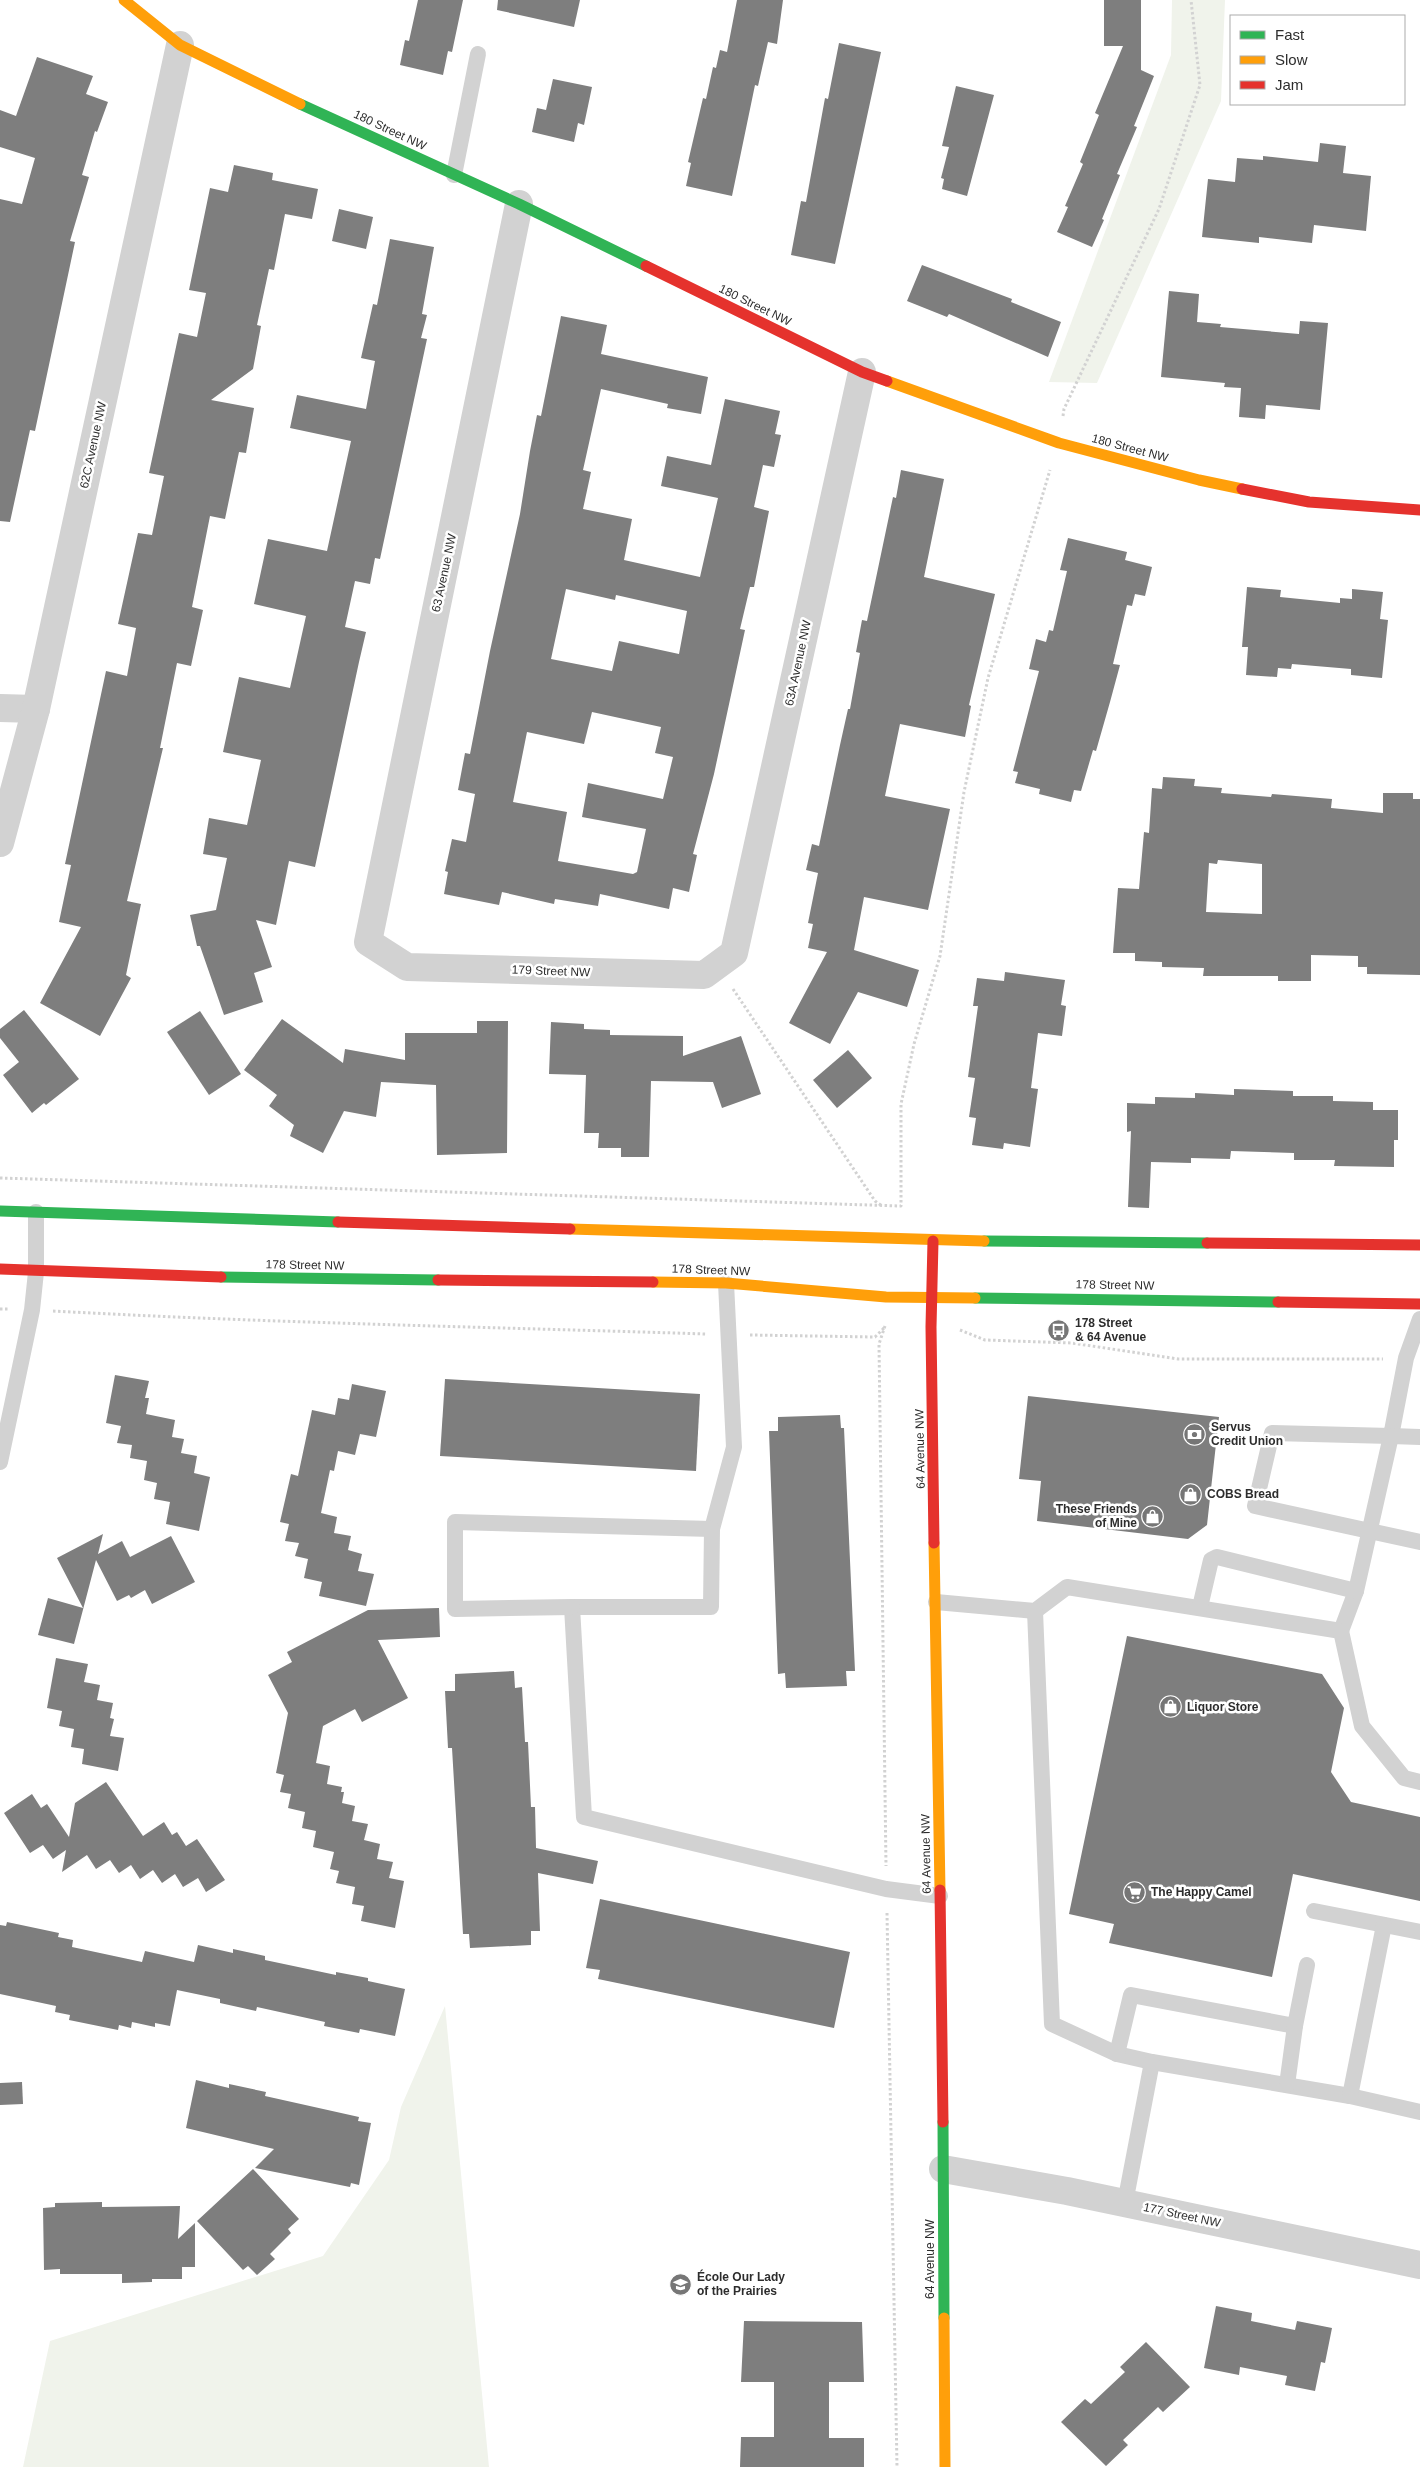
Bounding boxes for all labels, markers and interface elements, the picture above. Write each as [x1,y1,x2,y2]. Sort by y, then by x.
legend [1230,15,1405,105]
text: Fast [1275,26,1305,43]
text: Slow [1275,51,1308,68]
text: Jam [1275,76,1303,93]
street label: 180 Street NW [351,107,429,153]
street label: 180 Street NW [717,281,794,329]
street label: 62C Avenue NW [77,400,109,490]
street label: 180 Street NW [1090,431,1170,465]
street label: 63 Avenue NW [429,532,459,613]
street label: 63A Avenue NW [782,618,814,707]
street label: 179 Street NW [511,963,591,979]
street label: 178 Street NW [266,1257,345,1273]
street label: 178 Street NW [671,1262,751,1278]
street label: 178 Street NW [1076,1277,1155,1293]
place label: 178 Street & 64 Avenue [1075,1316,1146,1344]
bus stop icon: 178 Street & 64 Avenue [1047,1318,1071,1342]
street label: 64 Avenue NW [912,1408,928,1489]
place label: Servus Credit Union [1211,1420,1283,1448]
bank icon: Servus Credit Union [1183,1422,1207,1446]
shop icon: COBS Bread [1179,1482,1203,1506]
place label: COBS Bread [1207,1487,1279,1501]
place label: These Friends of Mine [1056,1502,1137,1530]
shop icon: These Friends of Mine [1141,1504,1165,1528]
shop icon: Liquor Store [1159,1695,1183,1719]
place label: Liquor Store [1187,1700,1259,1714]
street label: 64 Avenue NW [918,1813,934,1894]
supermarket icon: The Happy Camel [1123,1880,1147,1904]
place label: The Happy Camel [1151,1885,1252,1899]
street label: 177 Street NW [1142,2200,1223,2230]
street label: 64 Avenue NW [923,2218,937,2299]
place label: École Our Lady of the Prairies [697,2269,785,2298]
school or university icon: École Our Lady of the Prairies [669,2272,693,2296]

